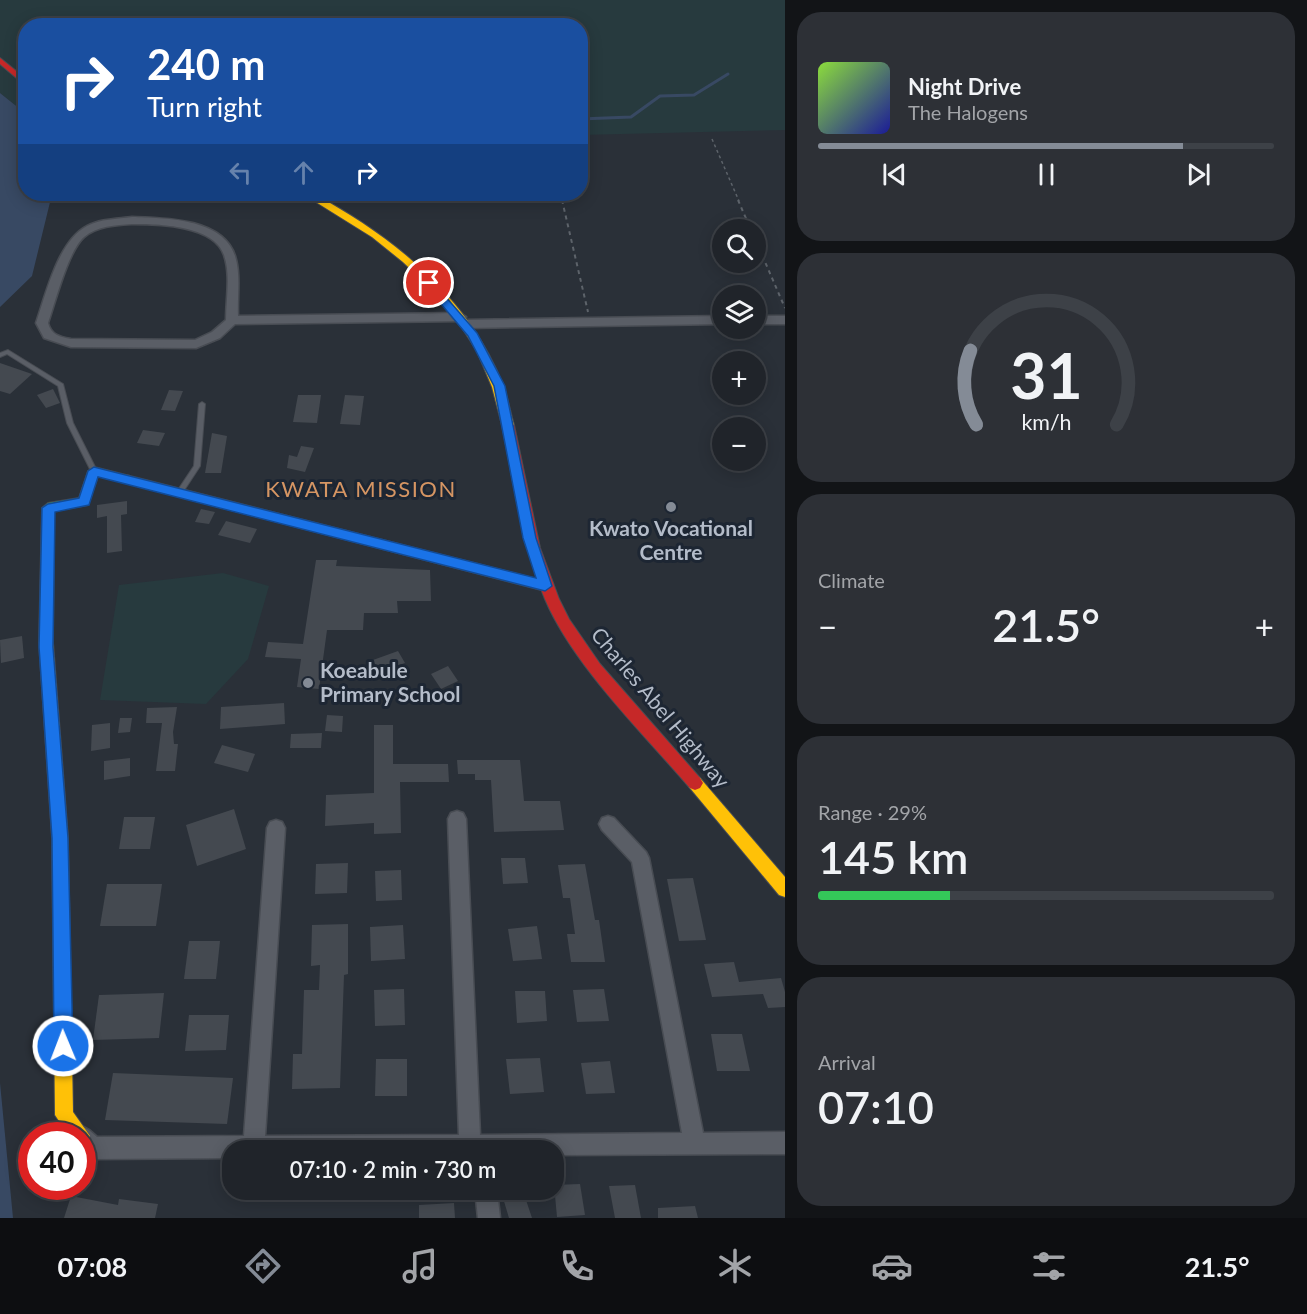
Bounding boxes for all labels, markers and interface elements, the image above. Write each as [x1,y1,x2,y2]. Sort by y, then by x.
text: 240 m [147,39,265,89]
icon: right [48,42,126,120]
text: Night Drive [908,73,1021,100]
text: Turn right [147,90,262,123]
text: The Halogens [908,100,1028,124]
icon: left [224,156,257,189]
icon: ahead [287,156,320,189]
icon: right [350,156,383,189]
icon: previous [878,158,911,191]
icon: pause [1030,158,1063,191]
icon: next [1182,158,1215,191]
map controls [712,219,766,471]
button: search [712,219,766,273]
pin [403,257,454,308]
icon: arrive [412,266,445,299]
button: layers [712,285,766,339]
text: 31 [1010,337,1082,412]
button: + [712,351,766,405]
text: km/h [1021,409,1071,435]
button: − [712,417,766,471]
district label: KWATA MISSION [265,475,457,502]
marker: Kwato Vocational Centre [664,500,678,514]
place label: Kwato Vocational Centre [589,515,753,564]
text: Climate [818,568,885,592]
text: 21.5° [992,598,1100,652]
text: − [818,606,837,646]
text: + [1255,606,1274,646]
street label: Charles Abel Highway [587,622,736,793]
place label: Koeabule Primary School [320,657,461,706]
marker: Koeabule Primary School [301,676,315,690]
text: Range · 29% [818,800,927,824]
text: 145 km [818,830,968,884]
position arrow [31,1014,95,1078]
text: Arrival [818,1050,876,1074]
text: 07:10 [818,1080,934,1134]
speed limit sign: 40 [18,1122,96,1200]
text: 07:10 · 2 min · 730 m [290,1156,496,1183]
icon: directions [242,1245,284,1287]
icon: music [399,1245,441,1287]
icon: phone [556,1245,598,1287]
icon: climate [714,1245,756,1287]
icon: car [871,1245,913,1287]
icon: filters [1028,1245,1070,1287]
text: 07:08 [58,1250,127,1283]
text: 21.5° [1185,1250,1249,1283]

